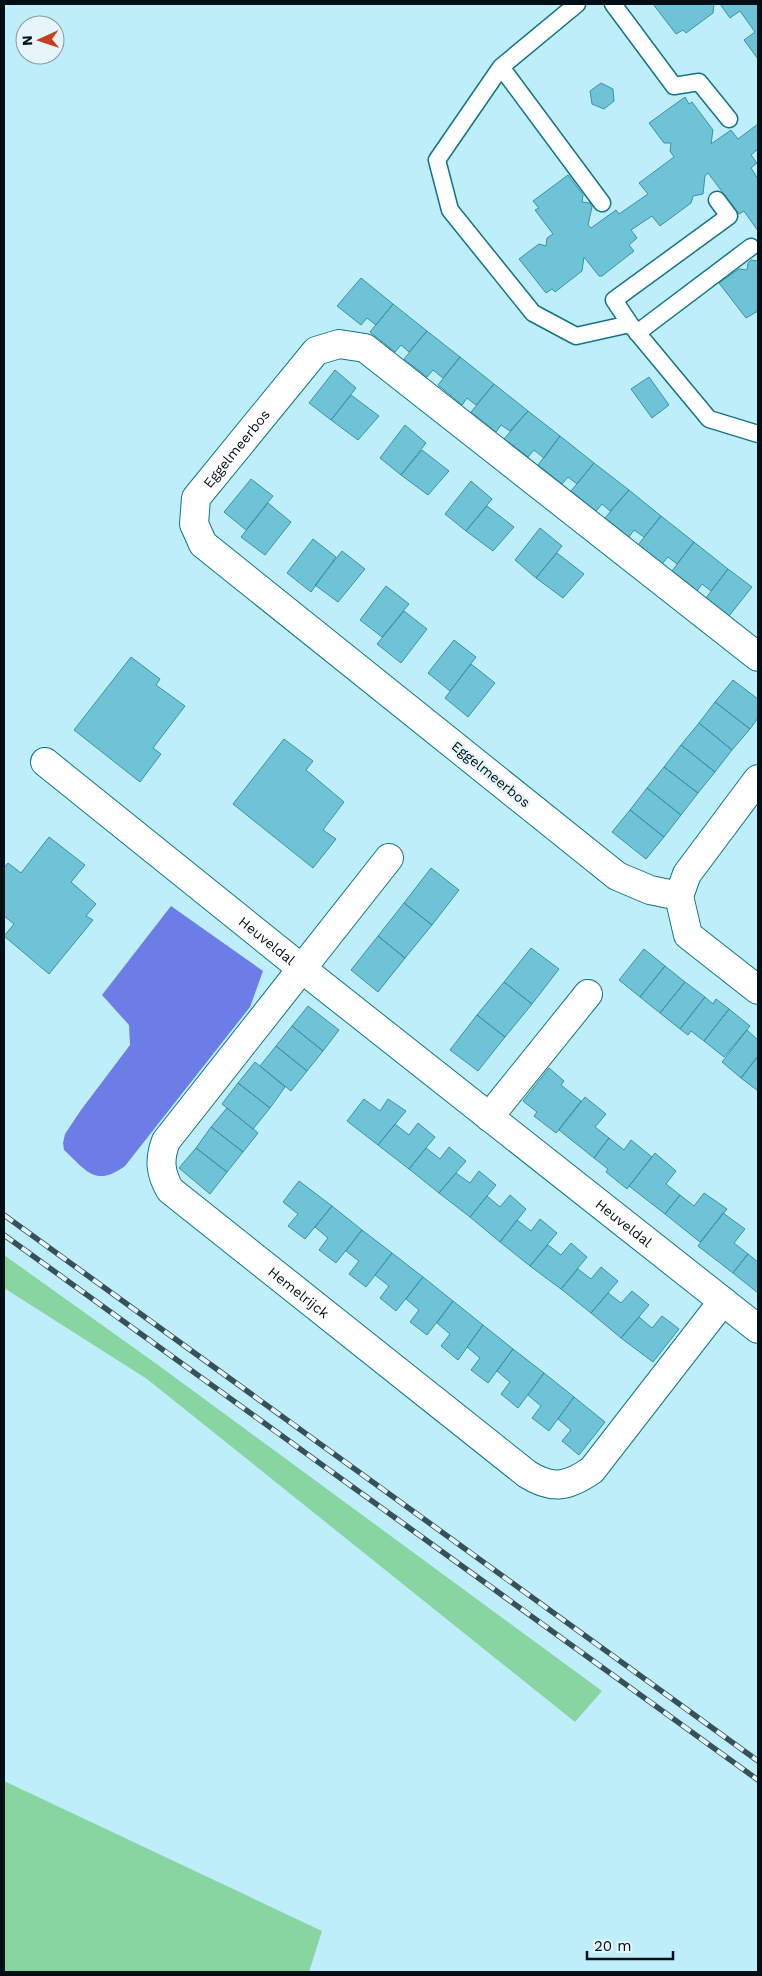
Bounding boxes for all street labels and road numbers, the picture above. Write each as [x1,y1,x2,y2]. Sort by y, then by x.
street label: Eggelmeerbos [200,406,273,491]
street label: Eggelmeerbos [449,738,533,810]
street label: Heuveldal [236,913,299,969]
street label: Heuveldal [592,1196,656,1251]
street label: Hemelrijck [265,1263,332,1321]

